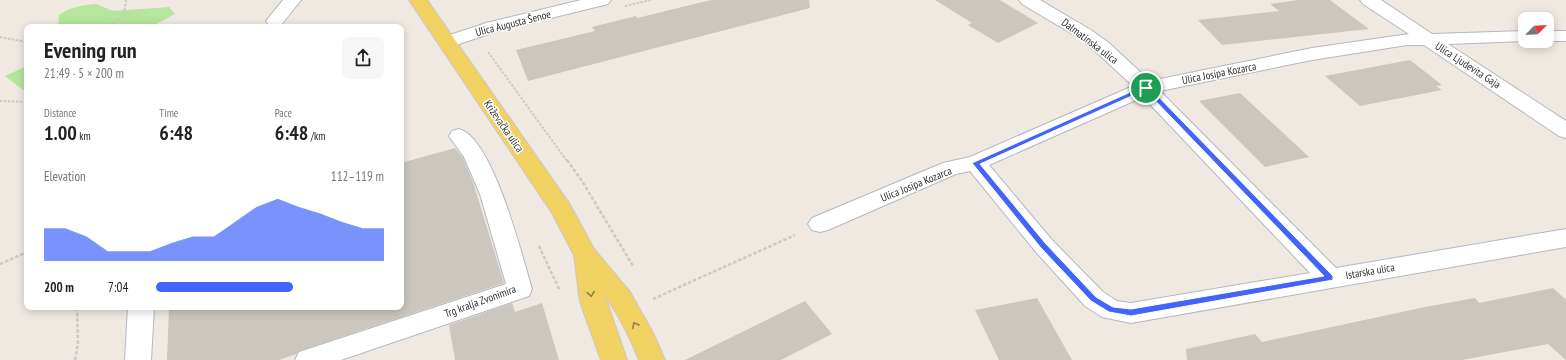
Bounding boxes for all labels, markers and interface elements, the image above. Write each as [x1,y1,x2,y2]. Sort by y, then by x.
street label: Ulica Augusta Šenoe [474,7,553,39]
north arrow [1518,12,1554,48]
map controls [1518,12,1554,48]
street label: Dalmatinska ulica [1059,15,1121,67]
text: Evening run [44,36,137,64]
button: share [342,37,384,79]
street label: Ulica Ljudevita Gaja [1433,39,1503,91]
street label: Ulica Josipa Kozarca [1181,59,1257,87]
text: 21:49 · 5 × 200 m [44,65,124,82]
pin [1129,71,1163,105]
icon: arrive [1135,77,1157,99]
street label: Križevačka ulica [481,97,527,155]
text: Distance [44,106,76,120]
text: Time [159,106,178,120]
text: Pace [275,106,292,120]
text: 1.00 [44,120,77,146]
text: 6:48 [159,120,193,146]
text: 6:48 [275,120,308,146]
text: km [77,129,91,143]
text: /km [308,129,325,143]
street label: Ulica Josipa Kozarca [878,163,954,205]
text: Elevation [44,168,86,185]
text: 112–119 m [331,168,384,185]
street label: Istarska ulica [1344,260,1396,282]
text: 200 m [44,279,74,296]
text: 7:04 [108,279,128,296]
street label: Trg kralja Zvonimira [442,282,518,320]
one-way arrow [587,290,595,297]
one-way arrow [632,322,640,329]

